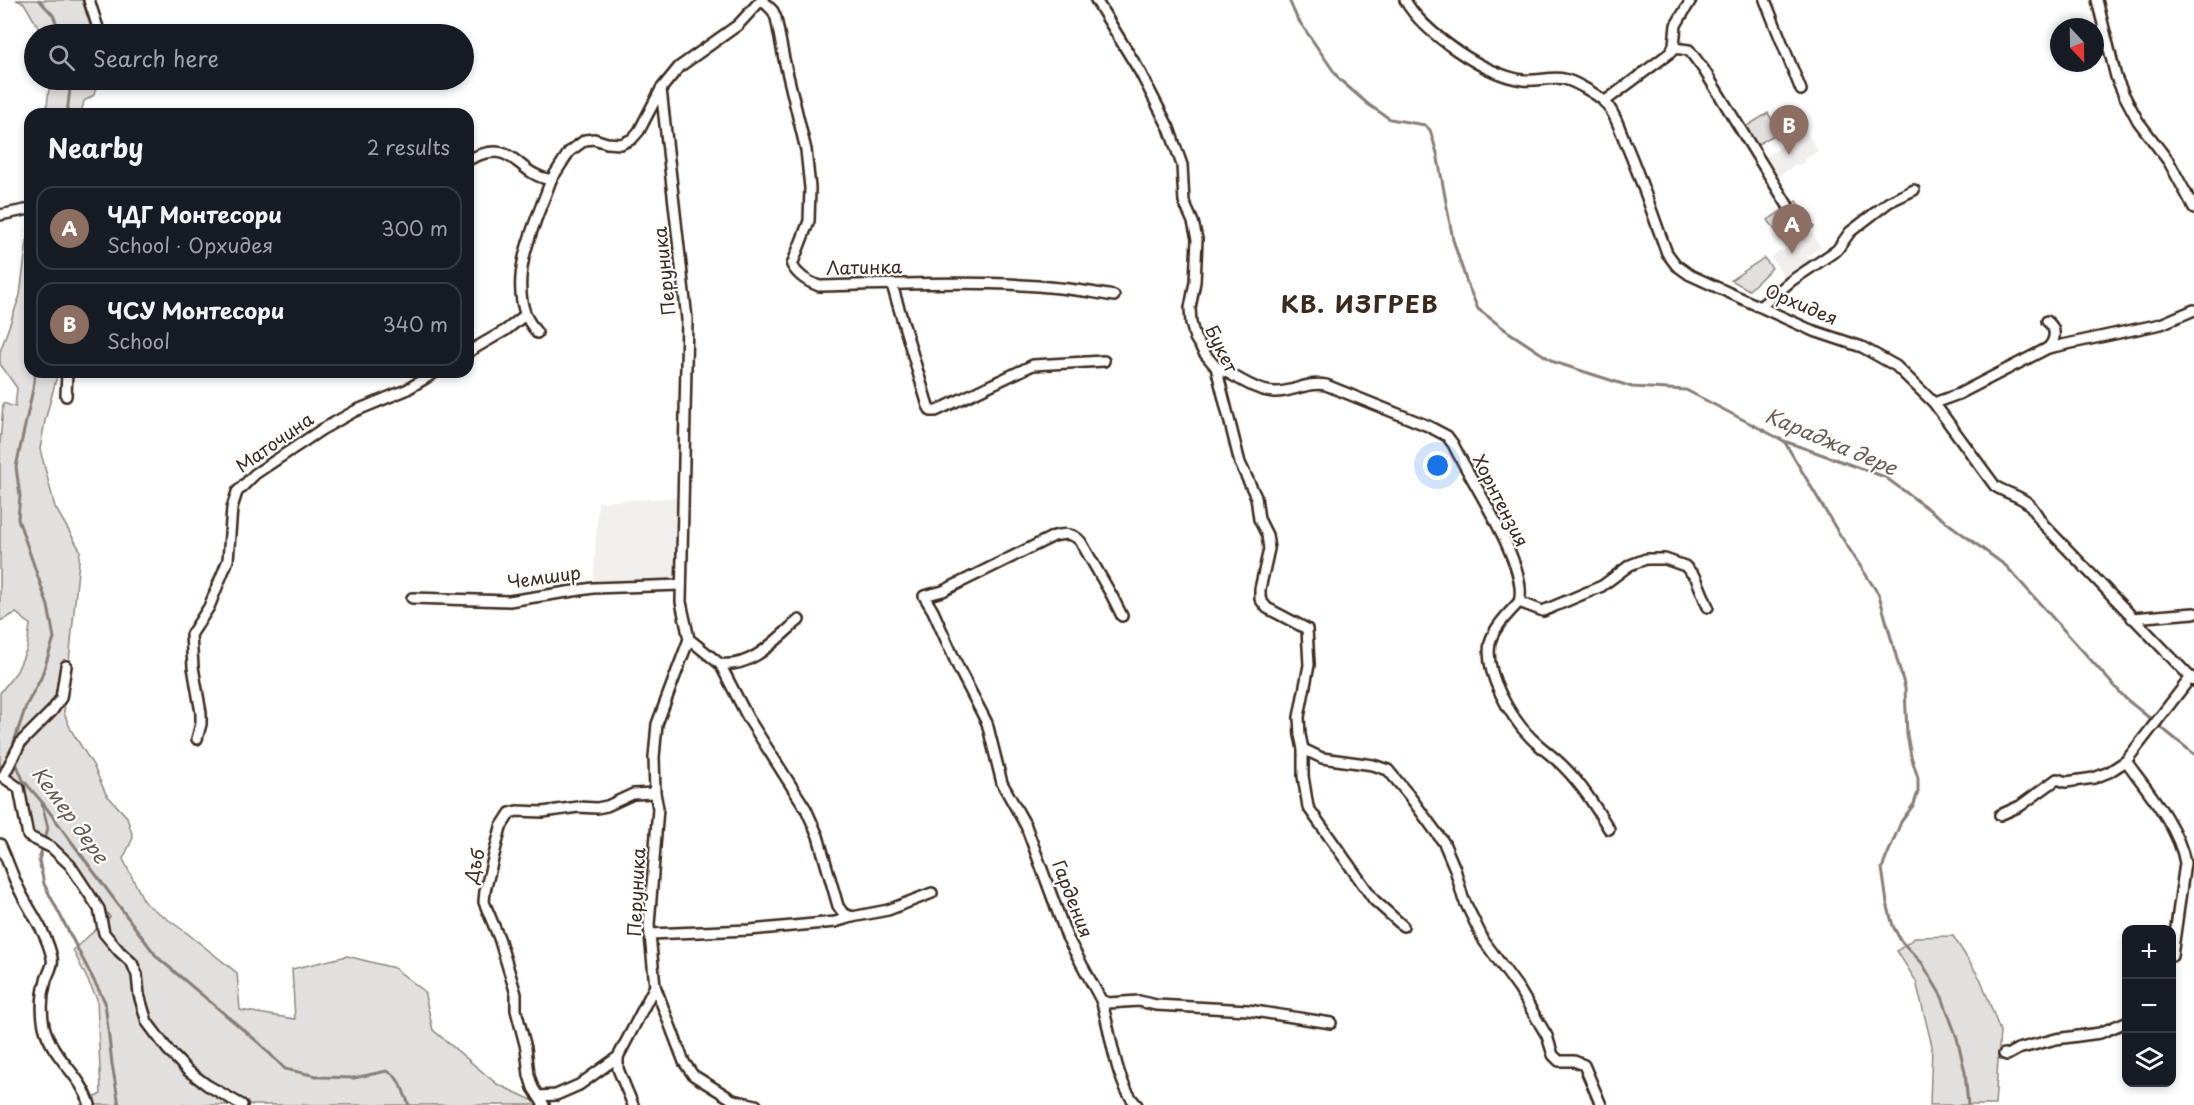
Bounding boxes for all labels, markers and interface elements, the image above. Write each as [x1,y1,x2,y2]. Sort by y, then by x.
north arrow [2050,18,2104,72]
search box [24,24,474,90]
icon: search [45,41,78,74]
text: Search here [93,41,219,74]
pin: B [1770,106,1808,155]
text: Nearby [48,128,143,167]
text: 2 results [367,132,450,162]
text: ЧДГ Монтесори [107,197,282,230]
pin: A [1772,204,1812,254]
text: A [62,213,77,243]
text: 300 m [381,213,448,243]
street label: Перуника [645,225,682,317]
text: School · Орхидея [107,230,273,260]
street label: Латинка [826,252,903,281]
street label: Орхидея [1761,276,1842,331]
district label: КВ. ИЗГРЕВ [1281,285,1439,321]
text: ЧСУ Монтесори [107,293,285,326]
text: B [63,309,76,339]
text: 340 m [383,309,448,339]
street label: Букет [1199,320,1246,377]
text: School [107,326,170,356]
water label: Караджа дере [1761,400,1903,483]
street label: Маточина [230,405,319,478]
street label: Хорнтензия [1467,449,1536,551]
your location [1423,451,1452,480]
street label: Чемшир [505,558,582,595]
water label: Кемер дере [25,760,117,870]
street label: Дъб [456,845,491,887]
street label: Перуника [620,846,651,937]
street label: Гардения [1046,856,1101,941]
map controls [2122,925,2176,1087]
button: + [2122,925,2176,979]
button: − [2122,979,2176,1033]
button: layers [2122,1033,2176,1087]

